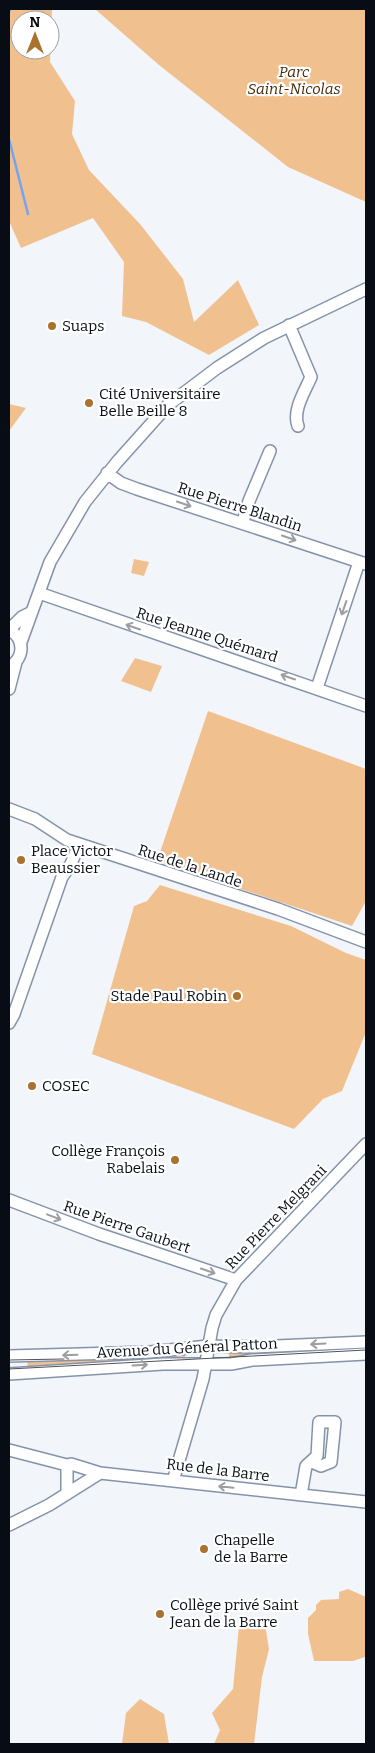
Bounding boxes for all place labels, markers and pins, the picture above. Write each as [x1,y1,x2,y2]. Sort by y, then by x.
place label: Suaps [62,317,104,335]
marker: Suaps [46,320,58,332]
place label: Cité Universitaire Belle Beille 8 [99,385,220,420]
marker: Cité Universitaire Belle Beille 8 [83,397,95,409]
place label: Place Victor Beaussier [31,842,113,877]
marker: Place Victor Beaussier [15,854,27,866]
place label: Stade Paul Robin [110,987,227,1005]
marker: Stade Paul Robin [231,990,243,1002]
place label: COSEC [42,1077,90,1095]
marker: COSEC [26,1080,38,1092]
place label: Collège François Rabelais [51,1142,165,1177]
marker: Collège François Rabelais [169,1154,181,1166]
place label: Chapelle de la Barre [214,1531,288,1566]
marker: Chapelle de la Barre [198,1543,210,1555]
place label: Collège privé Saint Jean de la Barre [169,1596,299,1631]
marker: Collège privé Saint Jean de la Barre [154,1608,166,1620]

